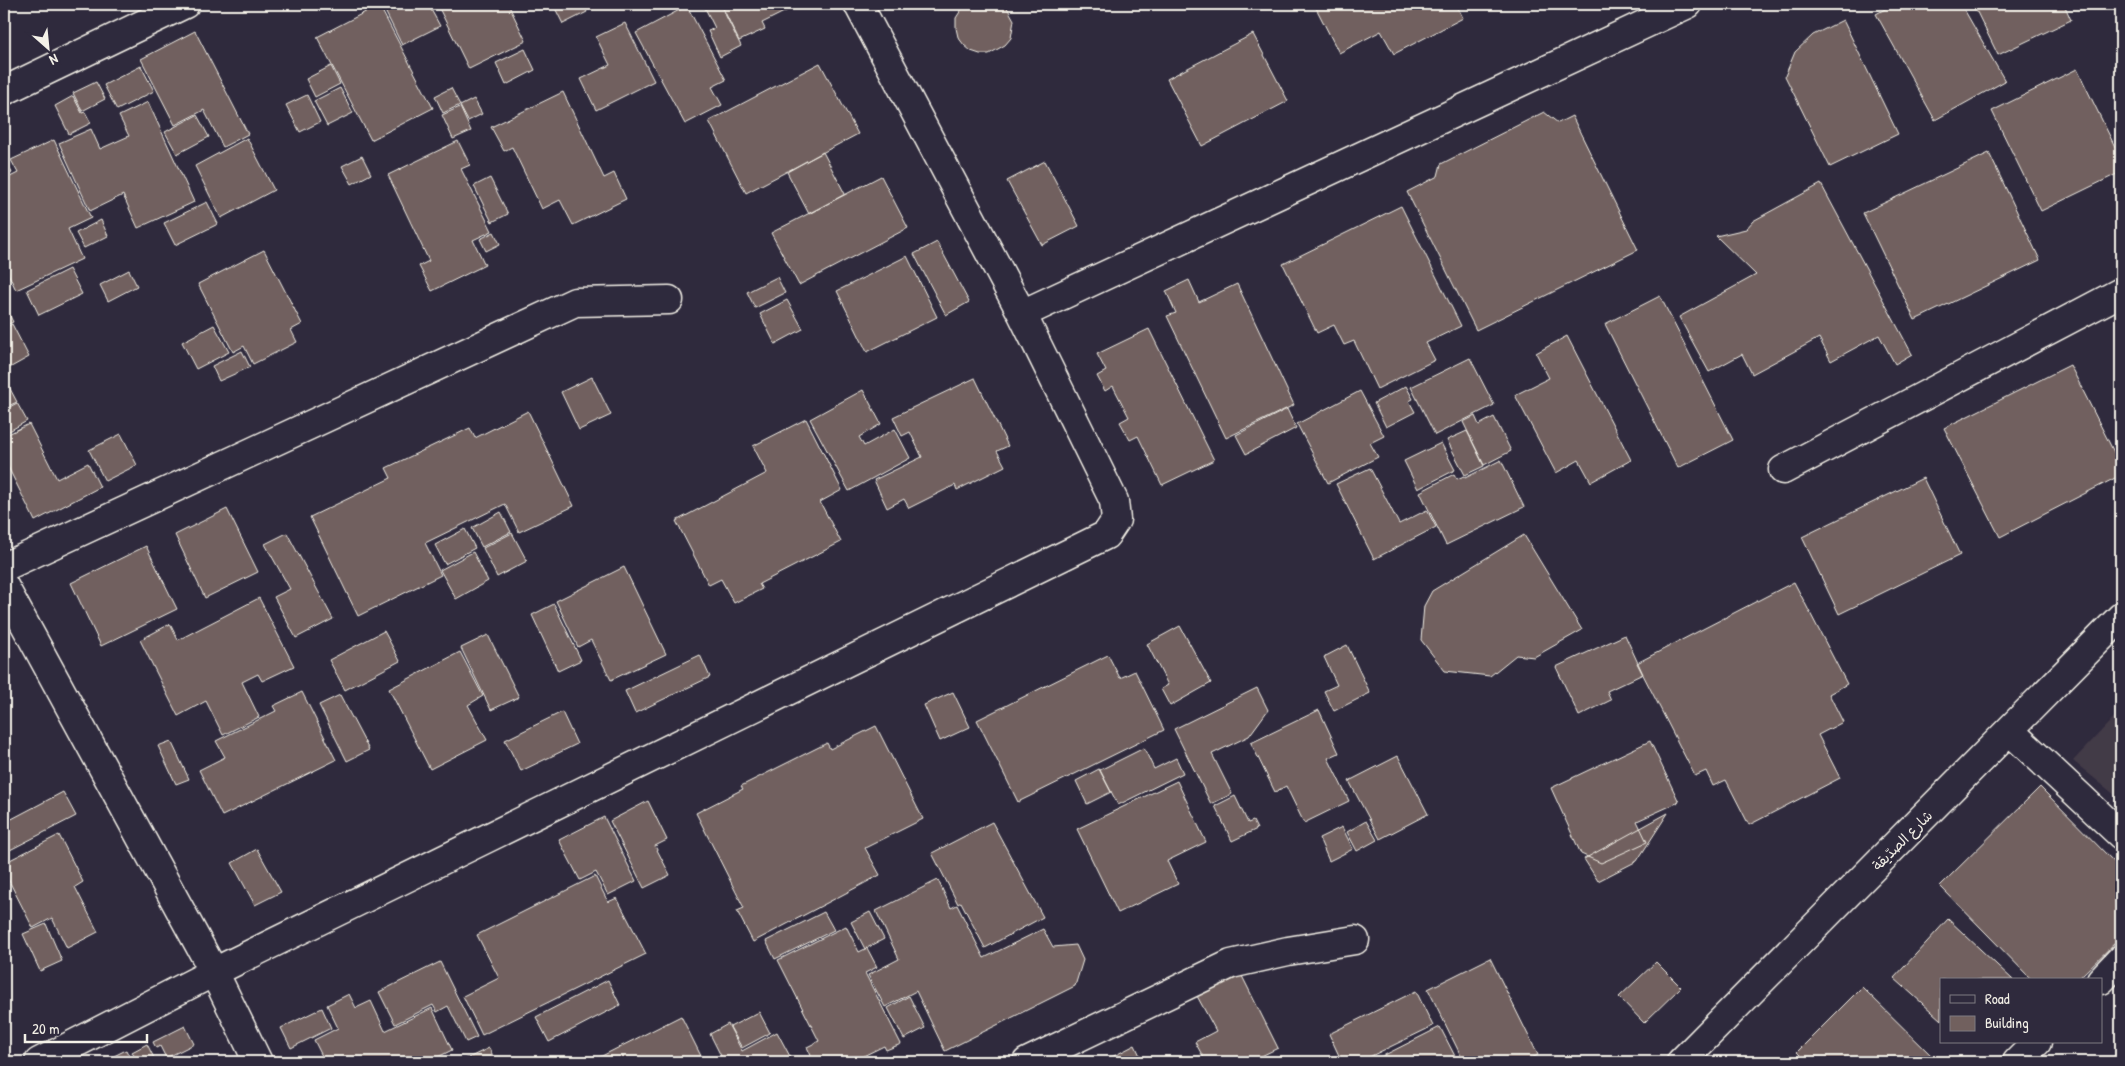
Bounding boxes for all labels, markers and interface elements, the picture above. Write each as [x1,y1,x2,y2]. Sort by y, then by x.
north arrow [22,22,72,72]
text: N [46,50,62,70]
street label: شارع الصدّيقة [1868,806,1937,875]
legend [1940,978,2102,1044]
text: Road [1985,988,2010,1009]
scale bar [25,1011,148,1043]
text: Building [1985,1012,2029,1033]
text: 20 m [32,1018,59,1039]

